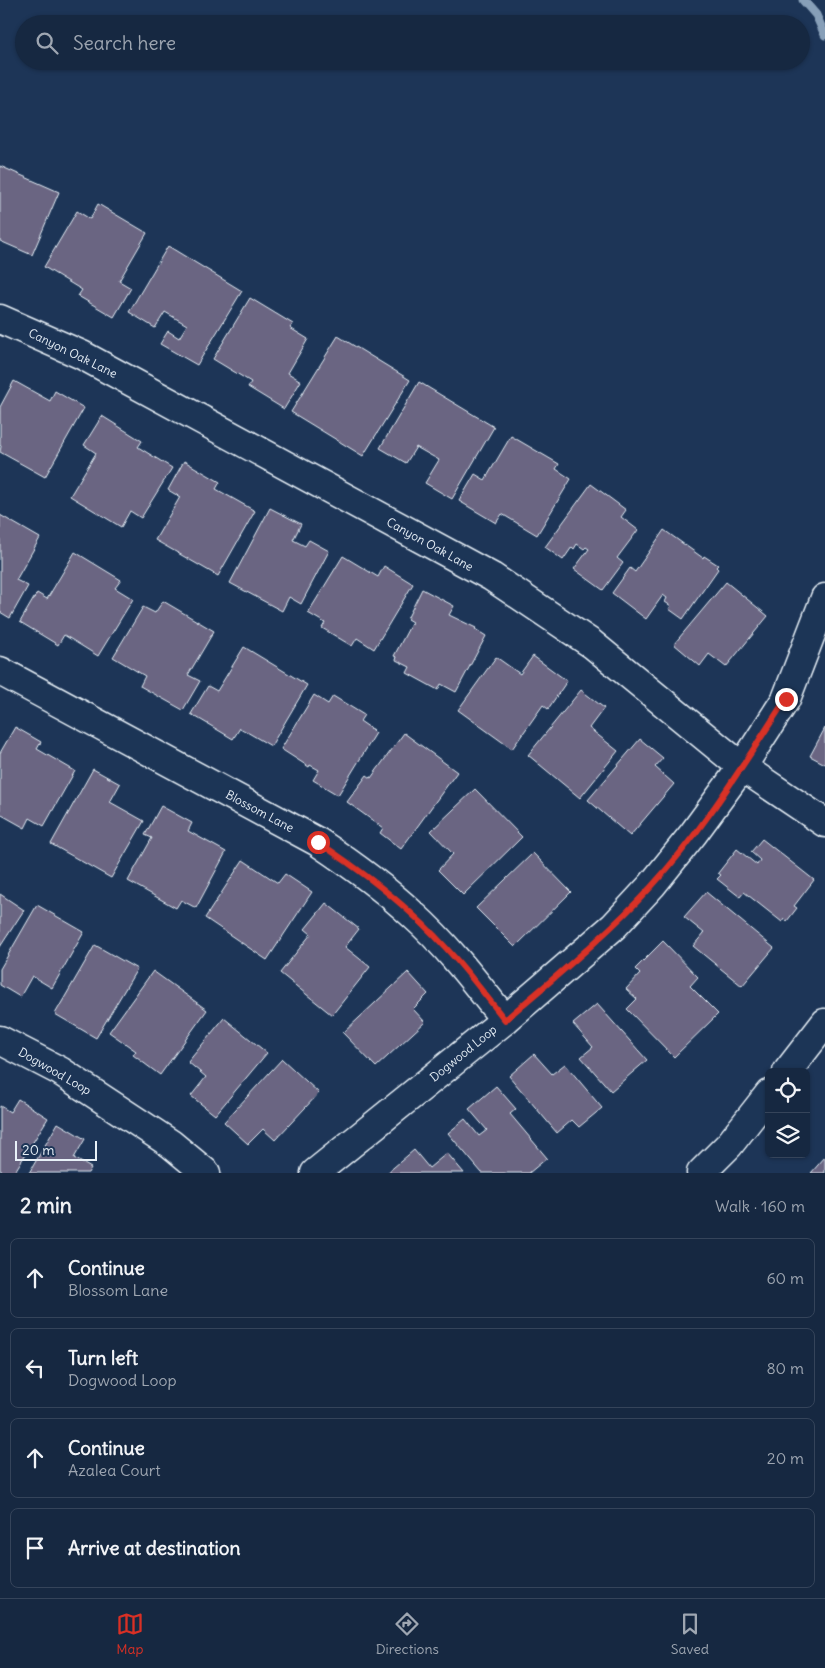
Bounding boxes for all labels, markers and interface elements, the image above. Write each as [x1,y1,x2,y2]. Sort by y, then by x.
search box [15,15,810,70]
icon: search [33,29,61,57]
text: Search here [73,31,176,55]
street label: Canyon Oak Lane [26,325,120,381]
street label: Canyon Oak Lane [384,514,476,574]
route end [775,688,798,711]
street label: Blossom Lane [223,787,297,835]
route start [307,831,330,854]
street label: Dogwood Loop [427,1021,500,1084]
street label: Dogwood Loop [16,1044,94,1098]
map controls [765,1068,810,1158]
button: locate [765,1068,810,1113]
button: layers [765,1113,810,1158]
scale bar [15,1138,98,1161]
text: 20 m [22,1141,55,1159]
text: 2 min [20,1192,72,1219]
text: Walk · 160 m [715,1196,805,1216]
text: Continue [68,1256,145,1280]
icon: ahead [21,1264,49,1292]
text: 60 m [766,1268,804,1288]
text: Blossom Lane [68,1280,168,1300]
text: Turn left [68,1346,138,1370]
icon: left [21,1354,49,1382]
text: 80 m [766,1358,804,1378]
text: Dogwood Loop [68,1370,177,1390]
text: Continue [68,1436,145,1460]
icon: ahead [21,1444,49,1472]
text: 20 m [767,1448,804,1468]
text: Azalea Court [68,1460,161,1480]
icon: arrive [21,1534,49,1562]
text: Arrive at destination [68,1536,241,1560]
tab: Map [116,1610,144,1658]
tab: Directions [376,1610,439,1658]
tab: Saved [671,1610,709,1658]

